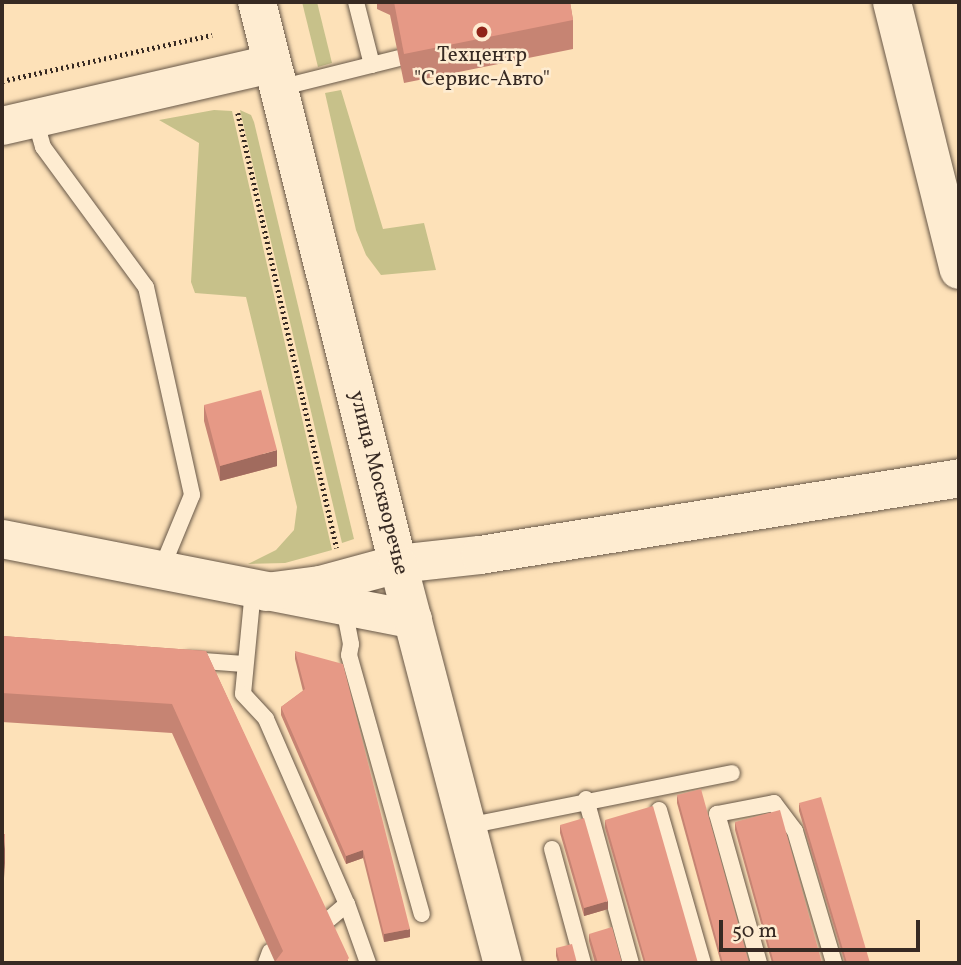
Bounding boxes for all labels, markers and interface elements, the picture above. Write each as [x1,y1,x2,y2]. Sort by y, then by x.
marker: Техцентр "Сервис-Авто" [474,24,490,40]
place label: Техцентр "Сервис-Авто" [414,43,550,93]
street label: улица Москворечье [343,388,413,578]
scale bar [723,906,924,950]
text: 50 m [732,917,777,946]

